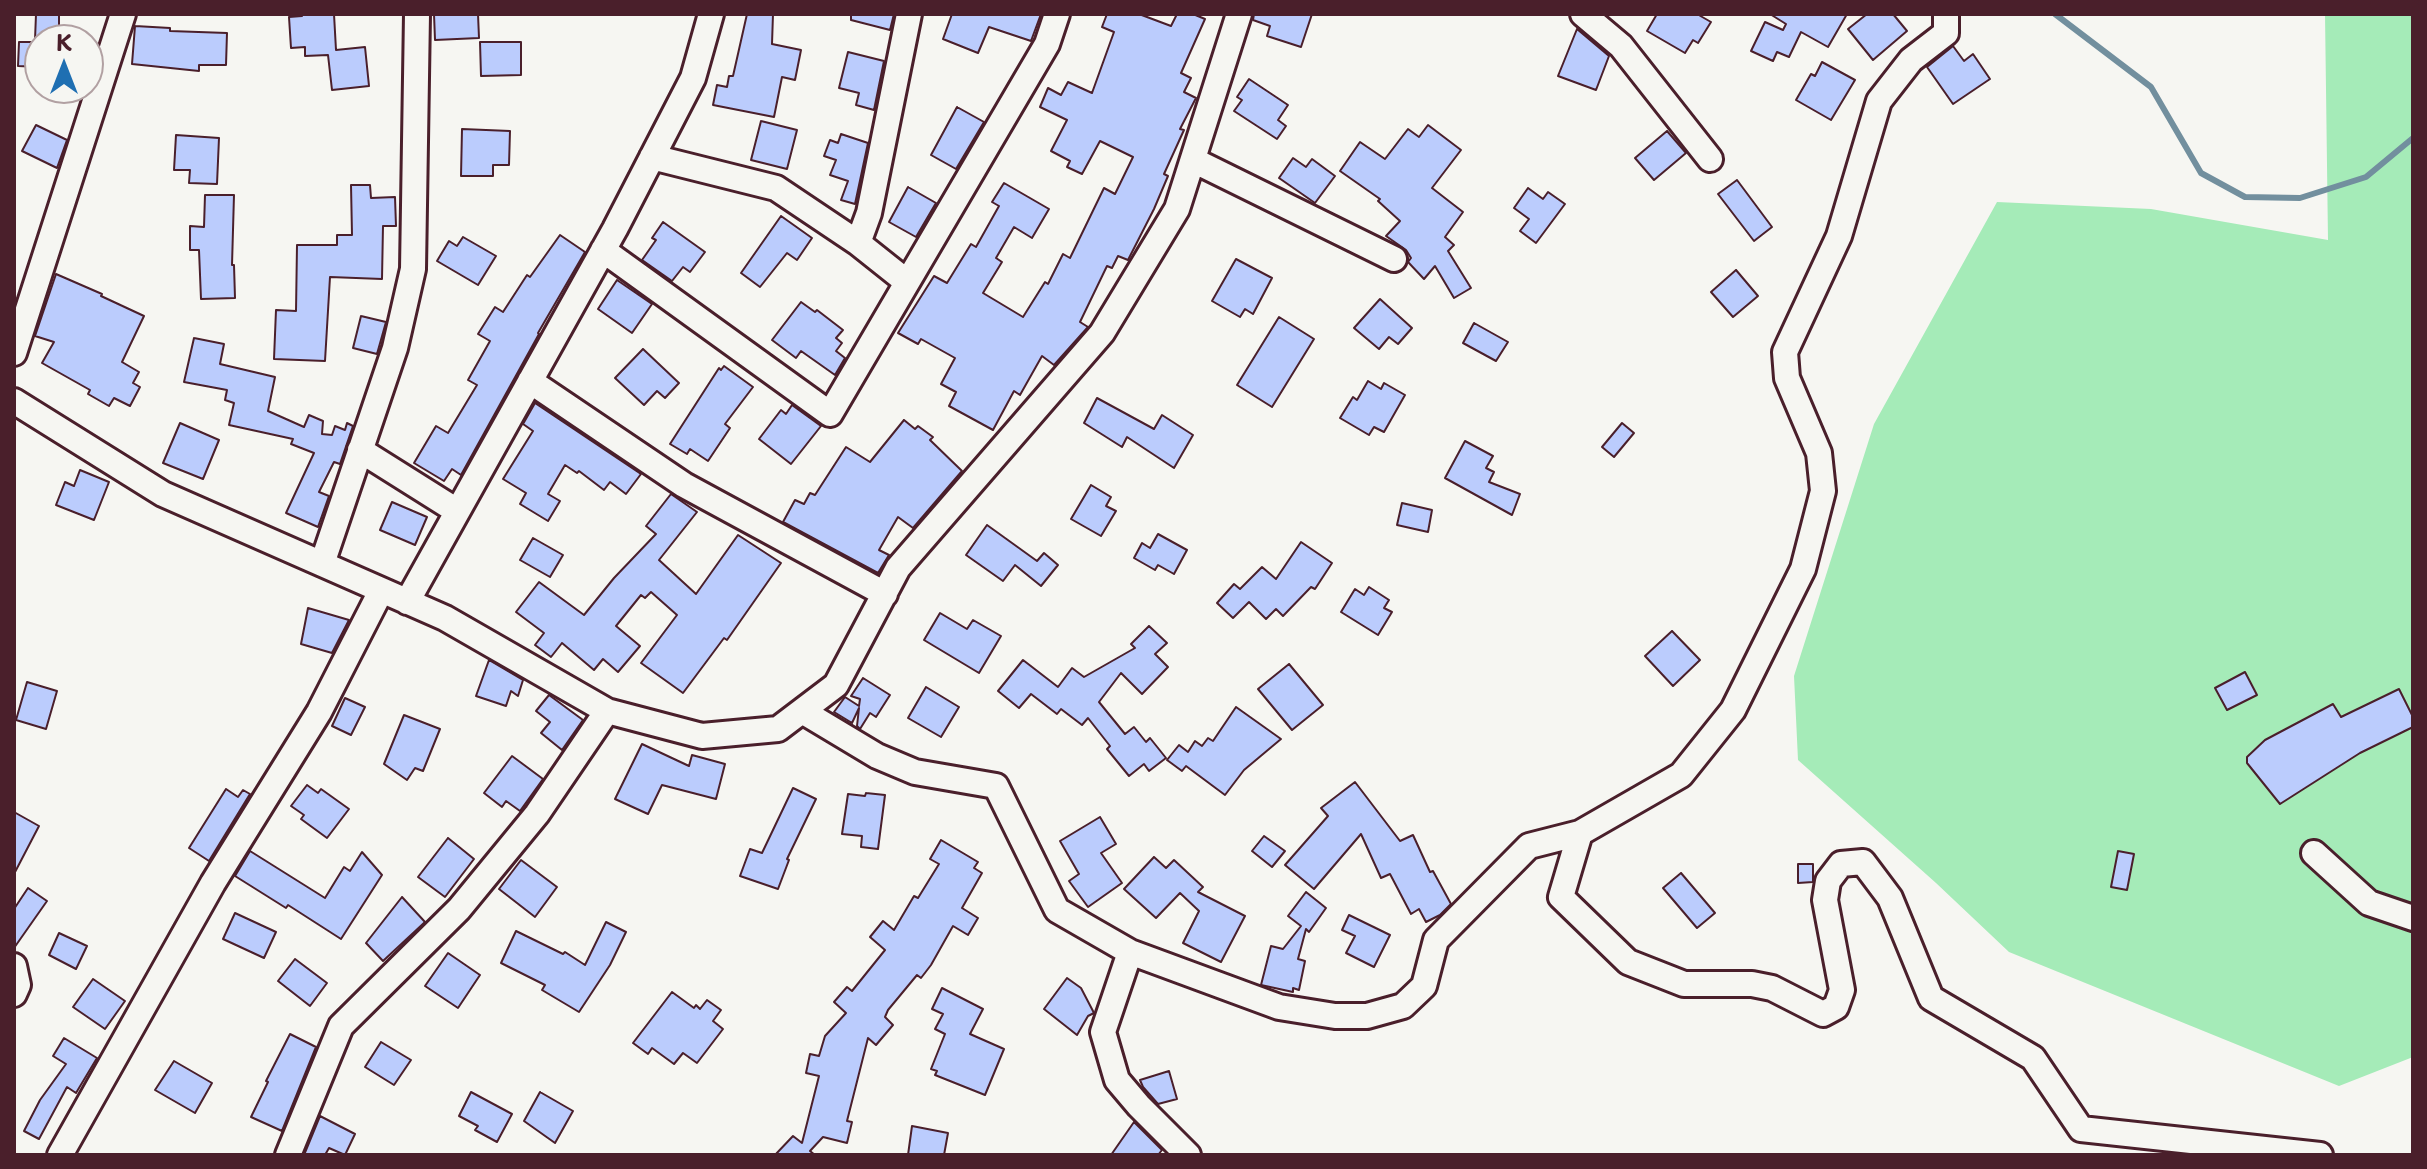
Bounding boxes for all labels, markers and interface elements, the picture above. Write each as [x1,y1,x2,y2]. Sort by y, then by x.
north arrow [24,24,104,104]
text: K [56,25,72,58]

